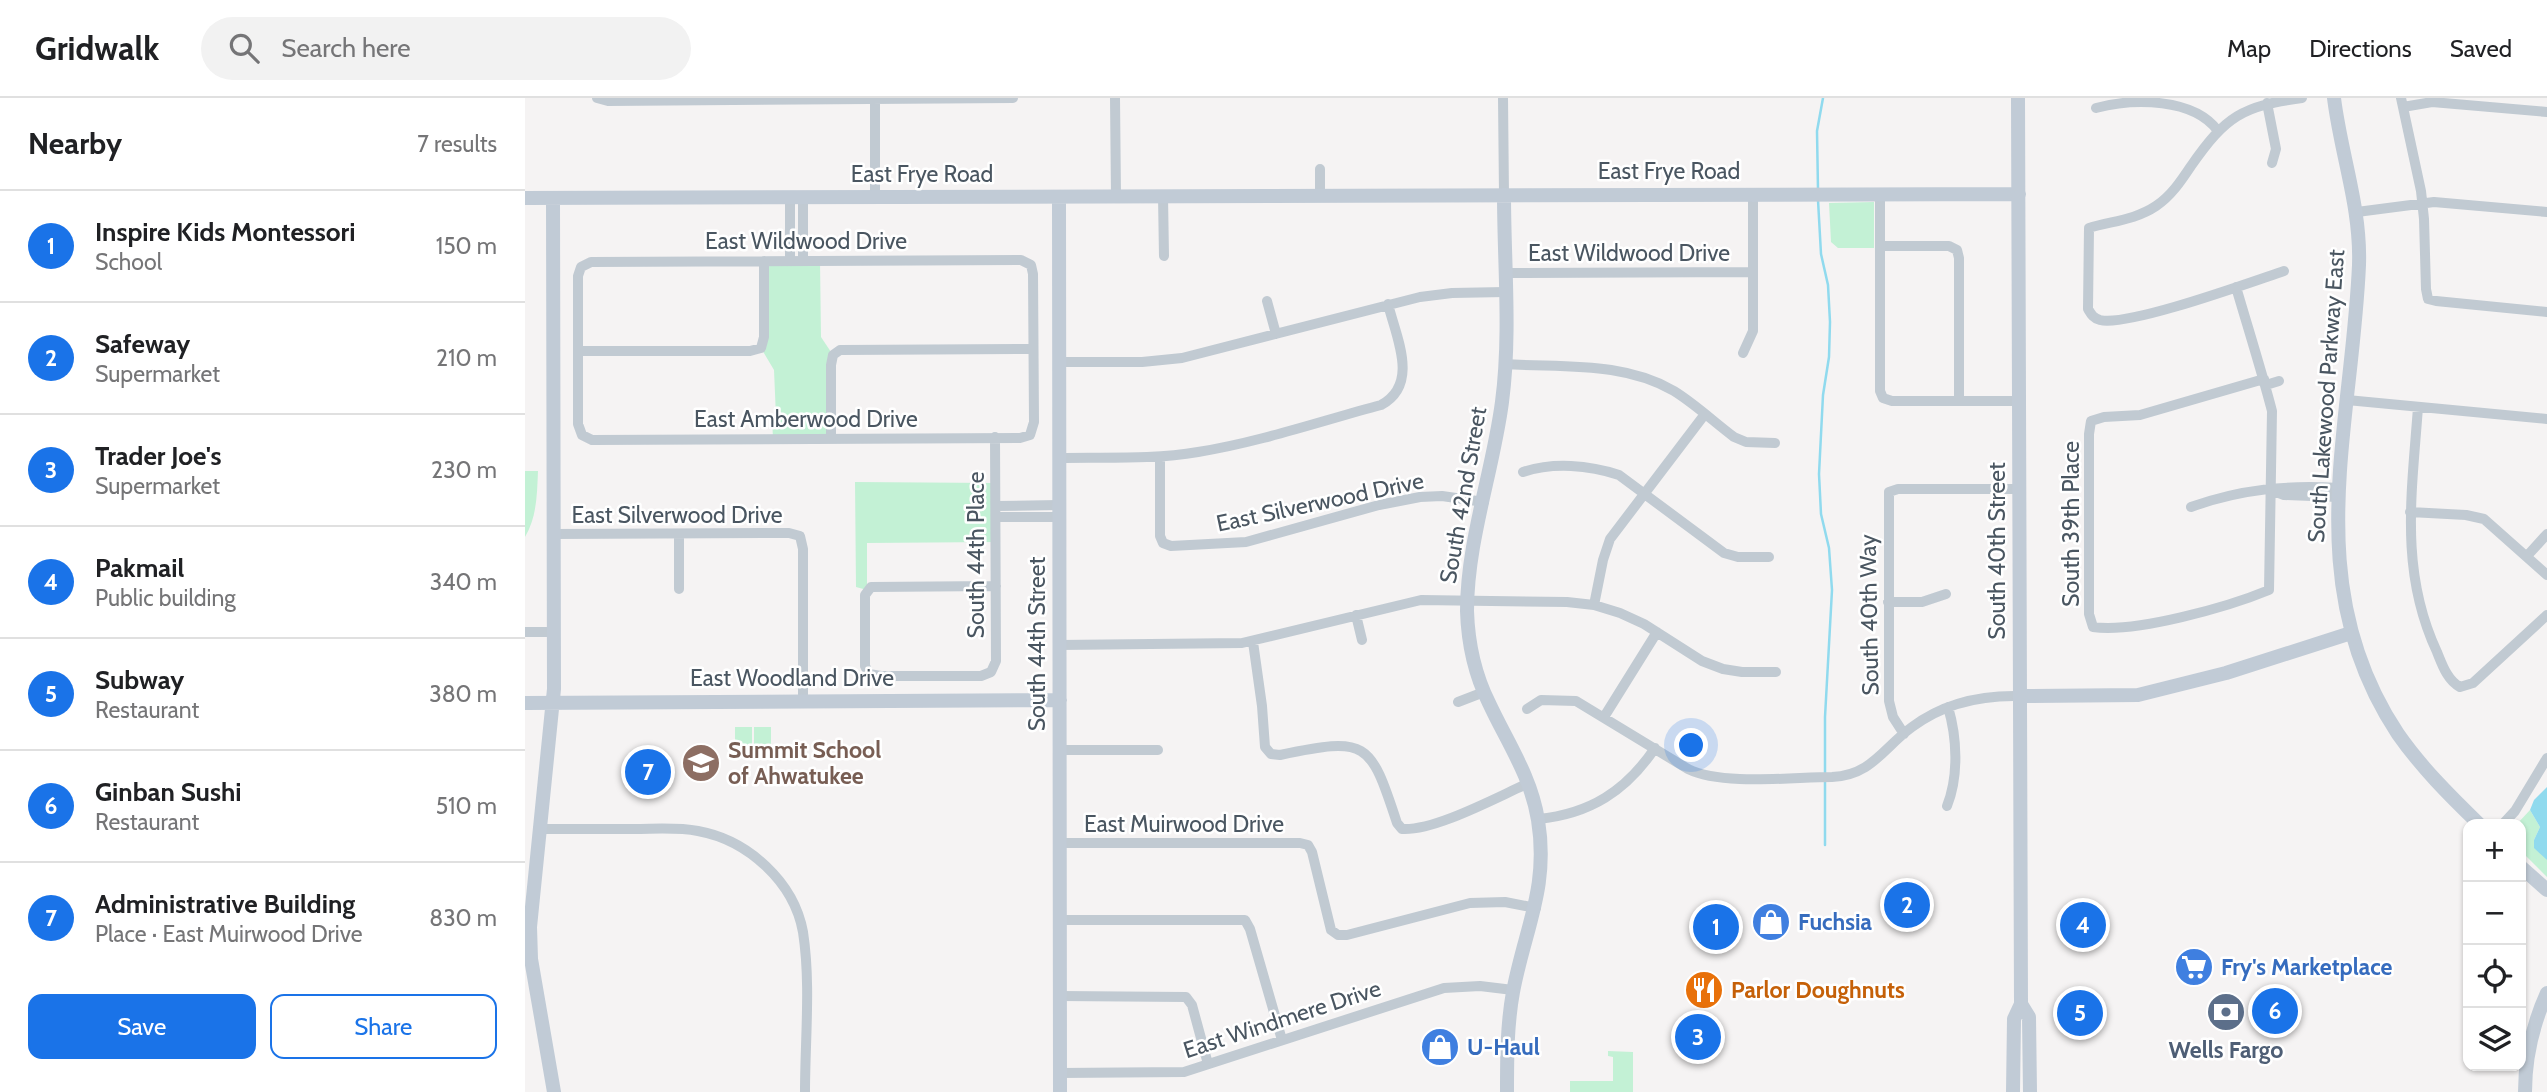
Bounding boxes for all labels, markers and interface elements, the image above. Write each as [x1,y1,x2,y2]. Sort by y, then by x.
search box [201,17,691,80]
text: Gridwalk [35,28,159,68]
icon: search [225,29,263,67]
text: Search here [281,32,410,64]
text: Map [2227,34,2271,63]
text: Directions [2309,34,2412,63]
text: Saved [2450,34,2512,63]
text: Nearby [28,125,122,162]
text: 7 results [417,130,497,158]
street label: East Frye Road [1598,157,1740,185]
street label: East Frye Road [851,160,993,188]
text: Inspire Kids Montessori [95,216,355,248]
street label: East Wildwood Drive [705,227,907,255]
text: 1 [47,232,55,260]
text: 150 m [436,232,497,260]
street label: East Wildwood Drive [1528,239,1730,267]
text: School [95,248,162,276]
street label: South Lakewood Parkway East [2302,248,2350,544]
text: Safeway [95,328,190,360]
text: 2 [45,344,57,372]
text: 210 m [436,344,497,372]
text: Supermarket [95,360,220,388]
street label: South 42nd Street [1434,404,1492,585]
street label: East Amberwood Drive [694,405,918,433]
text: Trader Joe's [95,440,222,472]
street label: South 39th Place [2057,441,2085,607]
text: 3 [45,456,57,484]
text: 230 m [431,456,497,484]
street label: South 40th Street [1983,462,2011,640]
street label: East Silverwood Drive [1214,466,1426,538]
street label: South 44th Place [962,471,990,639]
text: Supermarket [95,472,220,500]
street label: East Silverwood Drive [571,501,783,529]
street label: South 40th Way [1854,534,1884,696]
text: Pakmail [95,552,184,584]
street label: South 44th Street [1023,556,1051,731]
text: 4 [44,568,58,596]
text: 340 m [430,568,497,596]
text: Public building [95,584,236,612]
text: Subway [95,664,184,696]
street label: East Woodland Drive [690,664,894,692]
text: 5 [45,680,57,708]
text: 380 m [429,680,497,708]
text: Restaurant [95,696,199,724]
your location [1674,728,1708,762]
place label: Summit School of Ahwatukee [728,736,881,790]
school or university icon: Summit School of Ahwatukee [680,742,722,784]
pin: 7 [625,746,671,798]
text: Ginban Sushi [95,776,242,808]
text: 6 [45,792,57,820]
text: 510 m [436,792,497,820]
text: Restaurant [95,808,199,836]
street label: East Muirwood Drive [1084,810,1284,838]
map controls [2463,819,2526,1071]
button: + [2463,819,2526,882]
pin: 2 [1884,879,1930,931]
button: − [2463,882,2526,945]
text: Administrative Building [95,888,355,920]
pin: 4 [2060,899,2106,951]
pin: 1 [1693,901,1739,953]
shop icon: Fuchsia [1750,901,1792,943]
text: 7 [45,904,57,932]
text: 830 m [429,904,497,932]
place label: Fuchsia [1798,908,1872,936]
text: Place · East Muirwood Drive [95,920,363,948]
button: locate [2463,945,2526,1008]
supermarket icon: Fry's Marketplace [2173,946,2215,988]
place label: Fry's Marketplace [2221,953,2393,981]
restaurant icon: Parlor Doughnuts [1683,969,1725,1011]
street label: East Windmere Drive [1180,974,1384,1064]
place label: Parlor Doughnuts [1731,976,1905,1004]
pin: 6 [2252,985,2298,1037]
pin: 5 [2057,987,2103,1039]
bank icon: Wells Fargo [2205,991,2247,1033]
button: Save [28,994,256,1059]
button: Share [270,994,497,1059]
button: layers [2463,1008,2526,1071]
pin: 3 [1675,1011,1721,1063]
shop icon: U-Haul [1419,1026,1461,1068]
place label: U-Haul [1467,1033,1540,1061]
place label: Wells Fargo [2169,1036,2283,1064]

